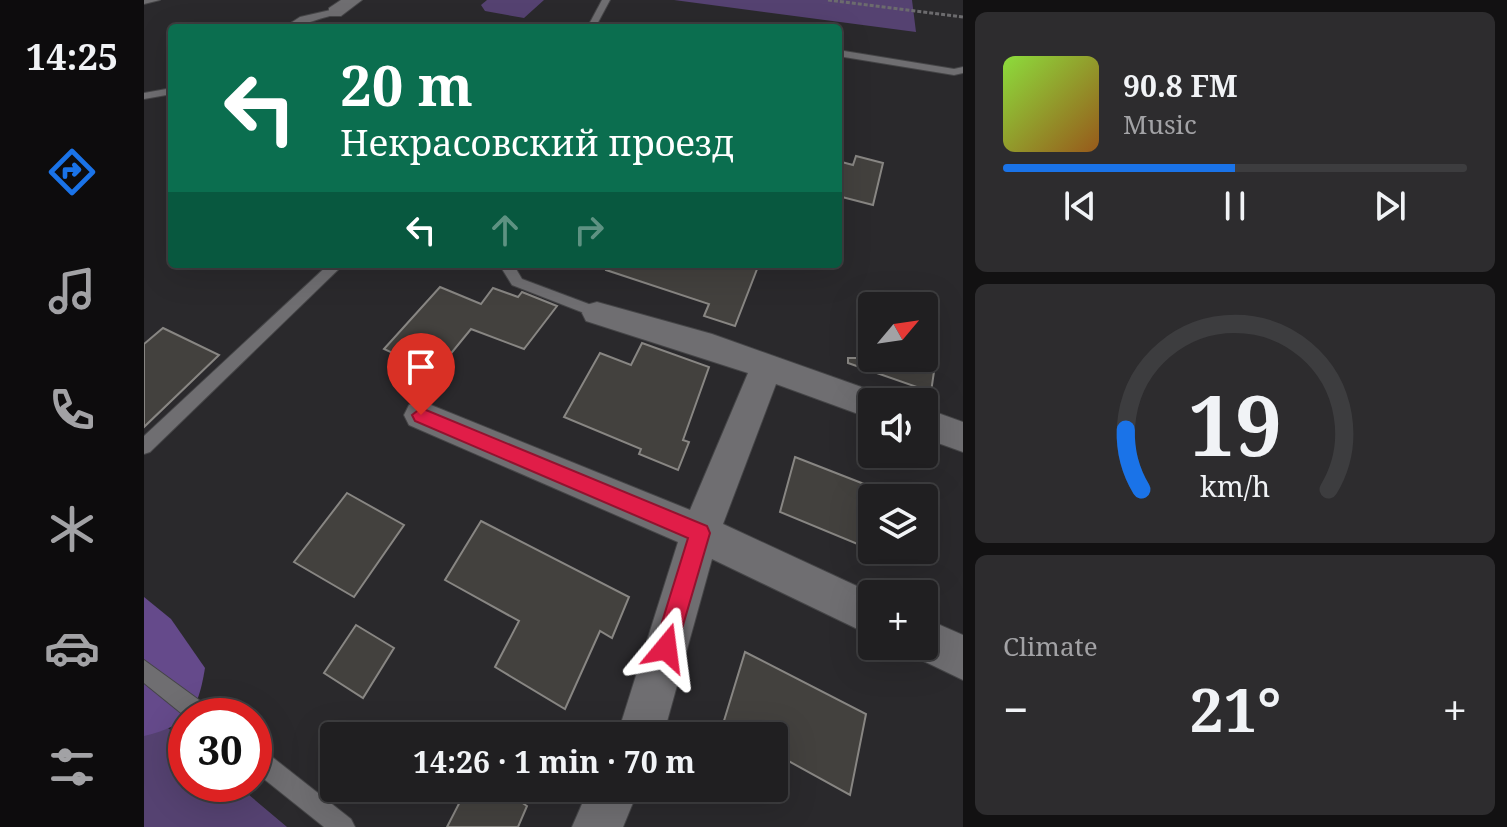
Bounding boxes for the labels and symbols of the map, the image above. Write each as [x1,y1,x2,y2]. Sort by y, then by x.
north arrow [858,292,938,372]
pin [387,333,455,415]
position arrow [624,606,708,690]
speed limit sign: 30 [168,698,272,802]

